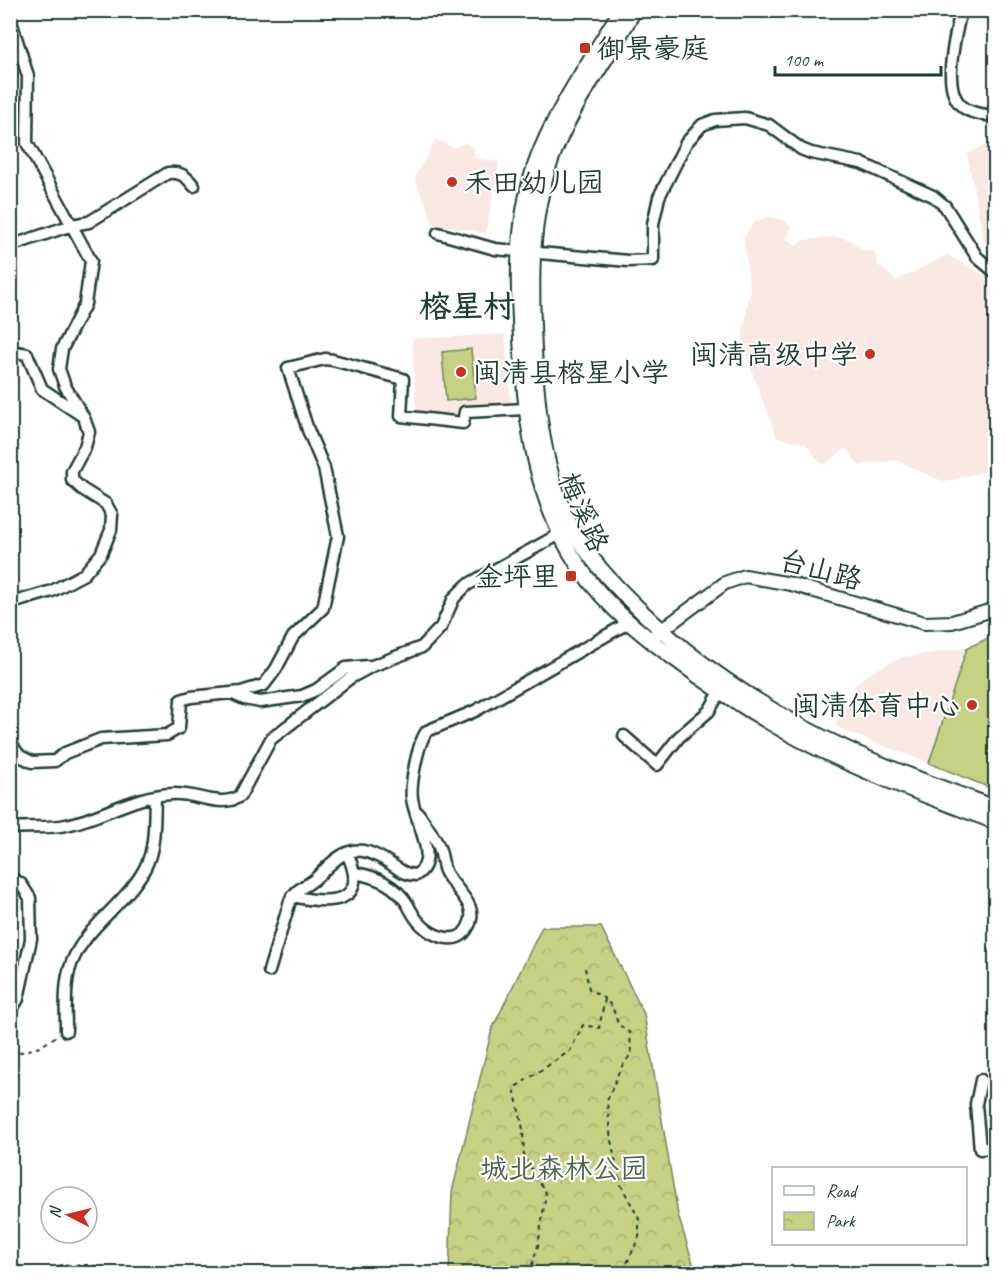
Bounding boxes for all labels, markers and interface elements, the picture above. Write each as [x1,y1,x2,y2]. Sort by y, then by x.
place label: 御景豪庭 [597,31,709,66]
scale bar [775,39,942,77]
marker: 御景豪庭 [578,41,592,55]
text: 100 m [784,49,825,71]
place label: 禾田幼儿园 [464,165,604,200]
marker: 禾田幼儿园 [445,175,459,189]
district label: 榕星村 [419,286,515,327]
place label: 闽清高级中学 [690,337,858,372]
marker: 闽清高级中学 [863,347,877,361]
place label: 闽清县榕星小学 [473,355,669,390]
marker: 闽清县榕星小学 [454,365,468,379]
street label: 梅溪路 [550,467,617,558]
street label: 台山路 [776,542,866,597]
place label: 金坪里 [475,559,559,594]
marker: 金坪里 [564,569,578,583]
place label: 闽清体育中心 [792,688,960,723]
marker: 闽清体育中心 [965,698,979,712]
park label: 城北森林公园 [480,1151,648,1186]
legend [772,1167,967,1245]
text: Road [826,1180,859,1202]
north arrow [39,1185,99,1245]
text: N [45,1204,66,1219]
text: Park [826,1210,856,1232]

